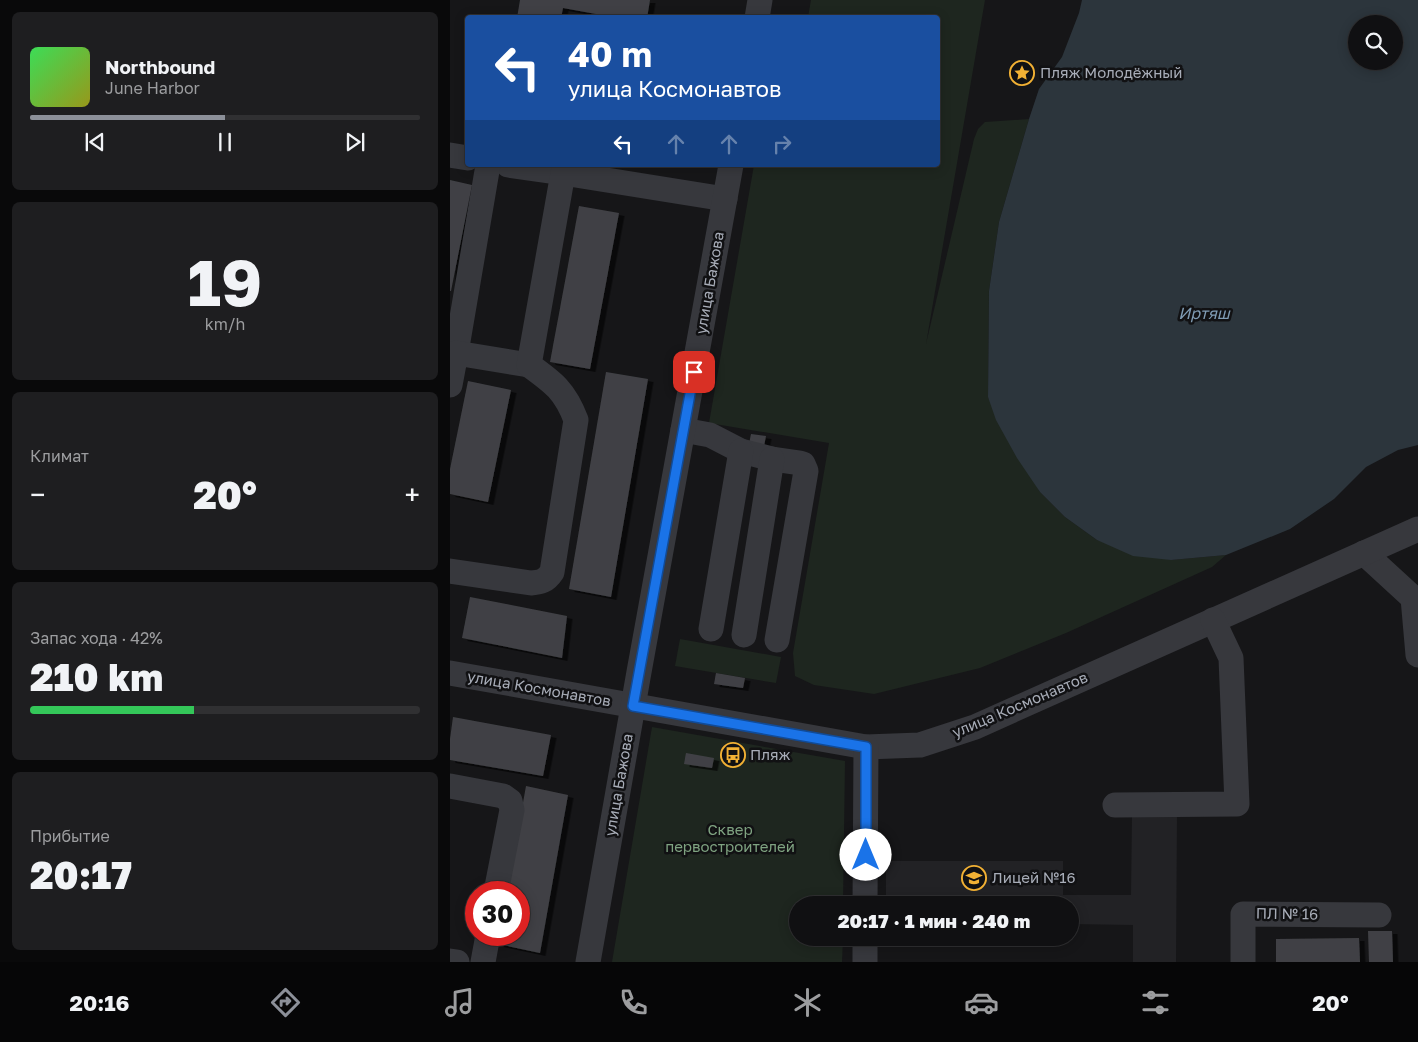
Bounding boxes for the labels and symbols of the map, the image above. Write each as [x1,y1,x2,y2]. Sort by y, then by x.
place icon: Пляж Молодёжный [1009,60,1035,86]
place label: Пляж Молодёжный [1040,63,1182,81]
street label: улица Бажова [691,230,727,336]
water label: Иртяш [1178,303,1231,323]
pin [673,351,715,393]
street label: улица Космонавтов [466,667,612,710]
street label: улица Космонавтов [949,667,1090,741]
street label: улица Бажова [600,732,636,838]
bus stop icon: Пляж [720,742,746,768]
place label: Пляж [750,745,791,763]
park label: Сквер первостроителей [665,820,795,855]
position arrow [839,828,891,880]
school or university icon: Лицей №16 [961,865,987,891]
place label: Лицей №16 [992,868,1076,886]
speed limit sign: 30 [465,881,530,946]
street label: ПЛ № 16 [1256,903,1318,923]

